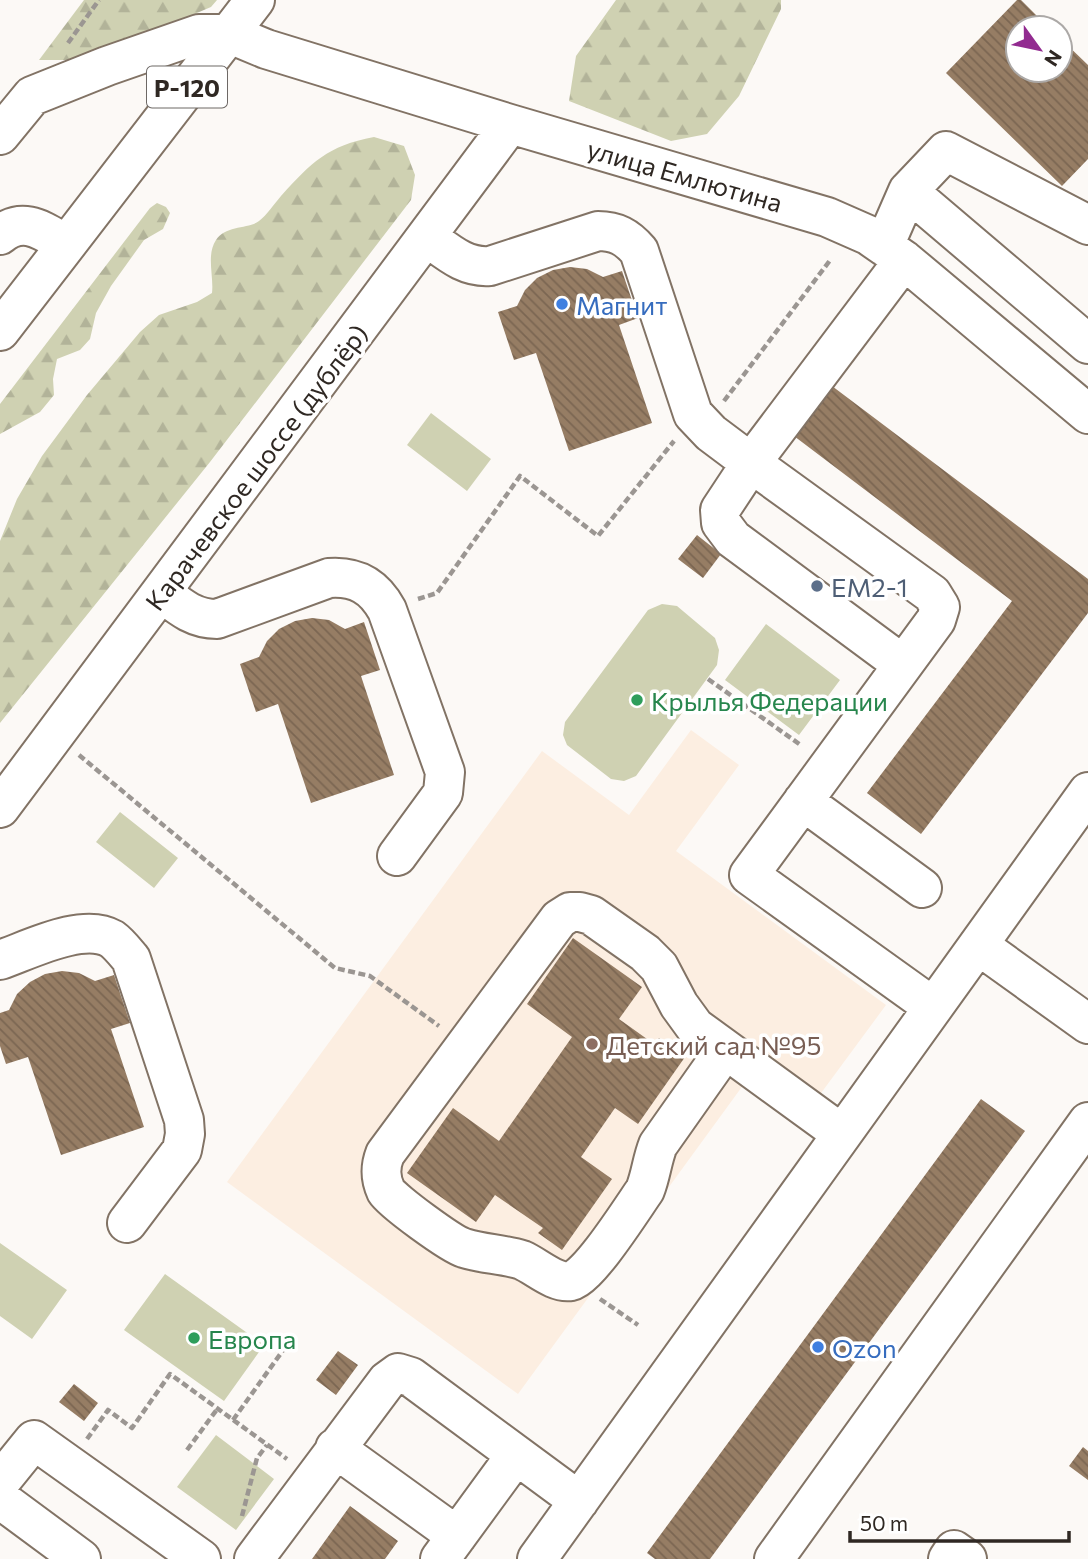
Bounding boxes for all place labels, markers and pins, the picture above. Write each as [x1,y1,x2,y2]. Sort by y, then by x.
place label: Магнит [576,289,667,320]
marker: Магнит [554,296,570,312]
place label: ЕМ2-1 [831,571,908,602]
marker: ЕМ2-1 [809,578,825,594]
place label: Крылья Федерации [651,685,888,716]
marker: Крылья Федерации [629,692,645,708]
place label: Детский сад №95 [606,1029,821,1060]
marker: Детский сад №95 [584,1036,600,1052]
place label: Европа [208,1323,296,1354]
marker: Европа [186,1330,202,1346]
place label: Ozon [832,1332,897,1363]
marker: Ozon [810,1339,826,1355]

